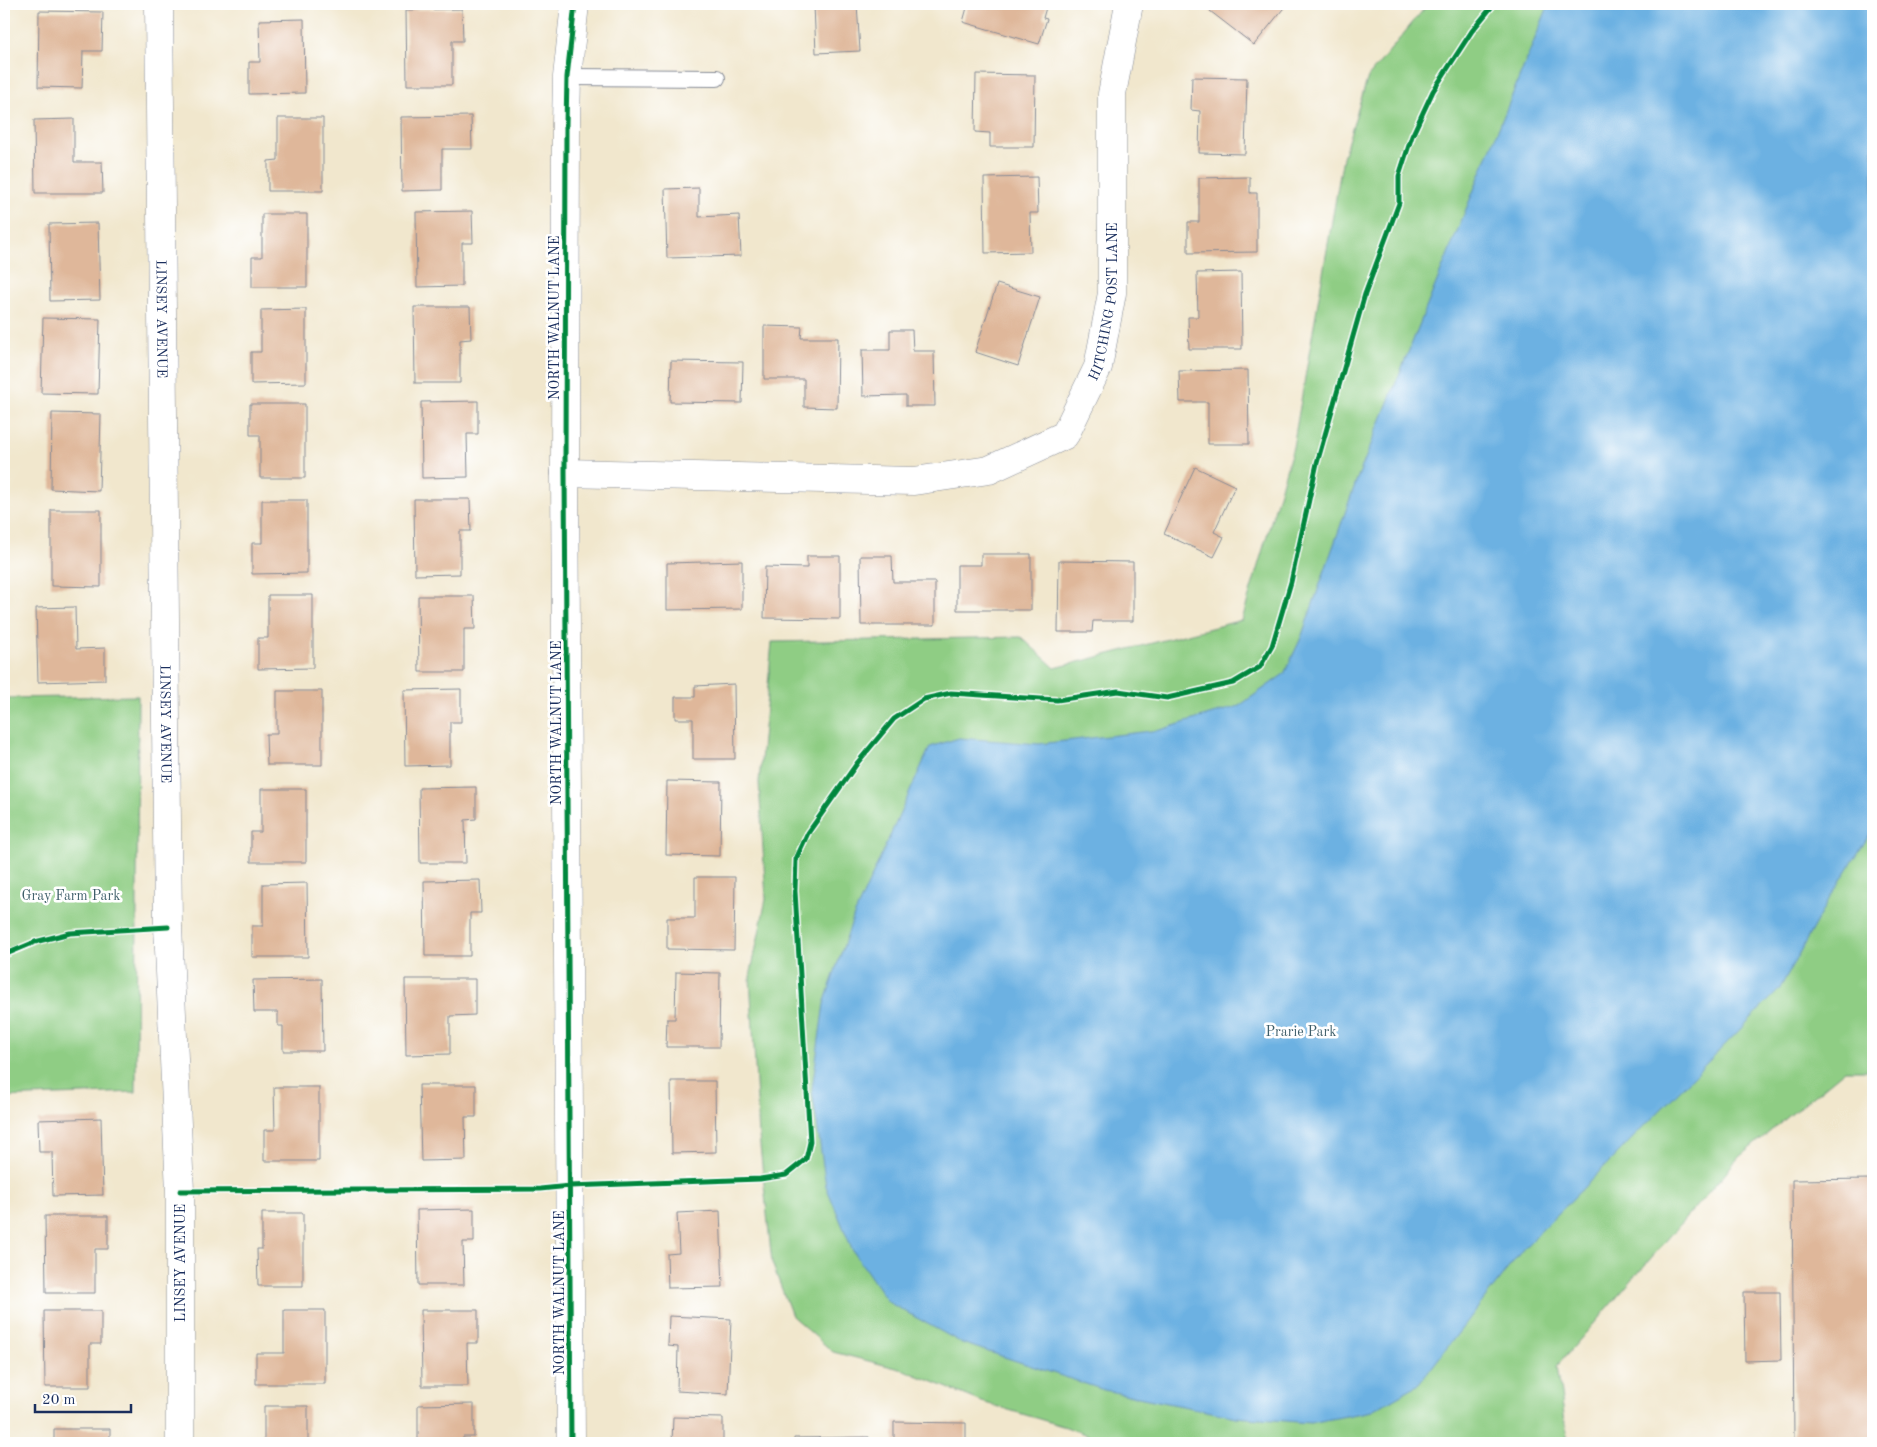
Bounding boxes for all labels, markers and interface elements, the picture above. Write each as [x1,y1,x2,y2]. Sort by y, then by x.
street label: HITCHING POST LANE [1086,223,1120,383]
street label: NORTH WALNUT LANE [548,236,562,400]
street label: LINSEY AVENUE [153,260,169,378]
street label: NORTH WALNUT LANE [550,641,564,805]
street label: LINSEY AVENUE [157,665,173,783]
park label: Gray Farm Park [22,889,120,903]
park label: Prarie Park [1266,1025,1336,1039]
street label: LINSEY AVENUE [174,1204,188,1322]
street label: NORTH WALNUT LANE [553,1211,567,1375]
scale bar [35,1382,131,1414]
text: 20 m [42,1393,76,1408]

